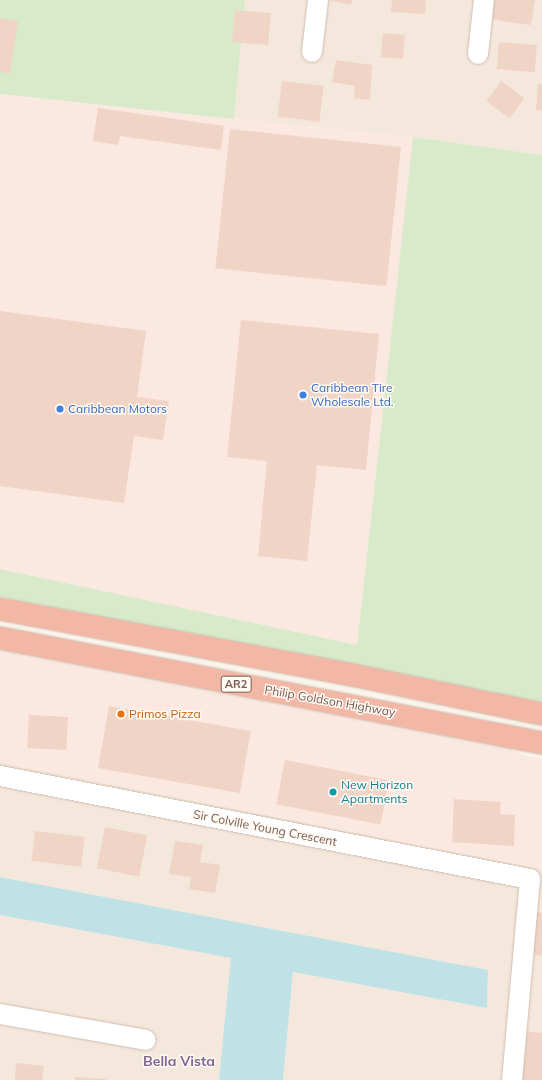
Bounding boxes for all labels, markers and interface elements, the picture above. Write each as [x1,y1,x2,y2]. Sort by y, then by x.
place label: Caribbean Tire Wholesale Ltd. [311,381,394,409]
marker: Caribbean Tire Wholesale Ltd. [298,390,308,400]
place label: Caribbean Motors [68,402,167,416]
marker: Caribbean Motors [55,404,65,414]
road number: AR2 [220,675,252,693]
street label: Philip Goldson Highway [264,682,396,720]
place label: Primos Pizza [129,707,201,721]
marker: Primos Pizza [116,709,126,719]
place label: New Horizon Apartments [341,778,413,806]
marker: New Horizon Apartments [328,787,338,797]
street label: Sir Colville Young Crescent [192,807,338,849]
district label: Bella Vista [143,1053,215,1069]

